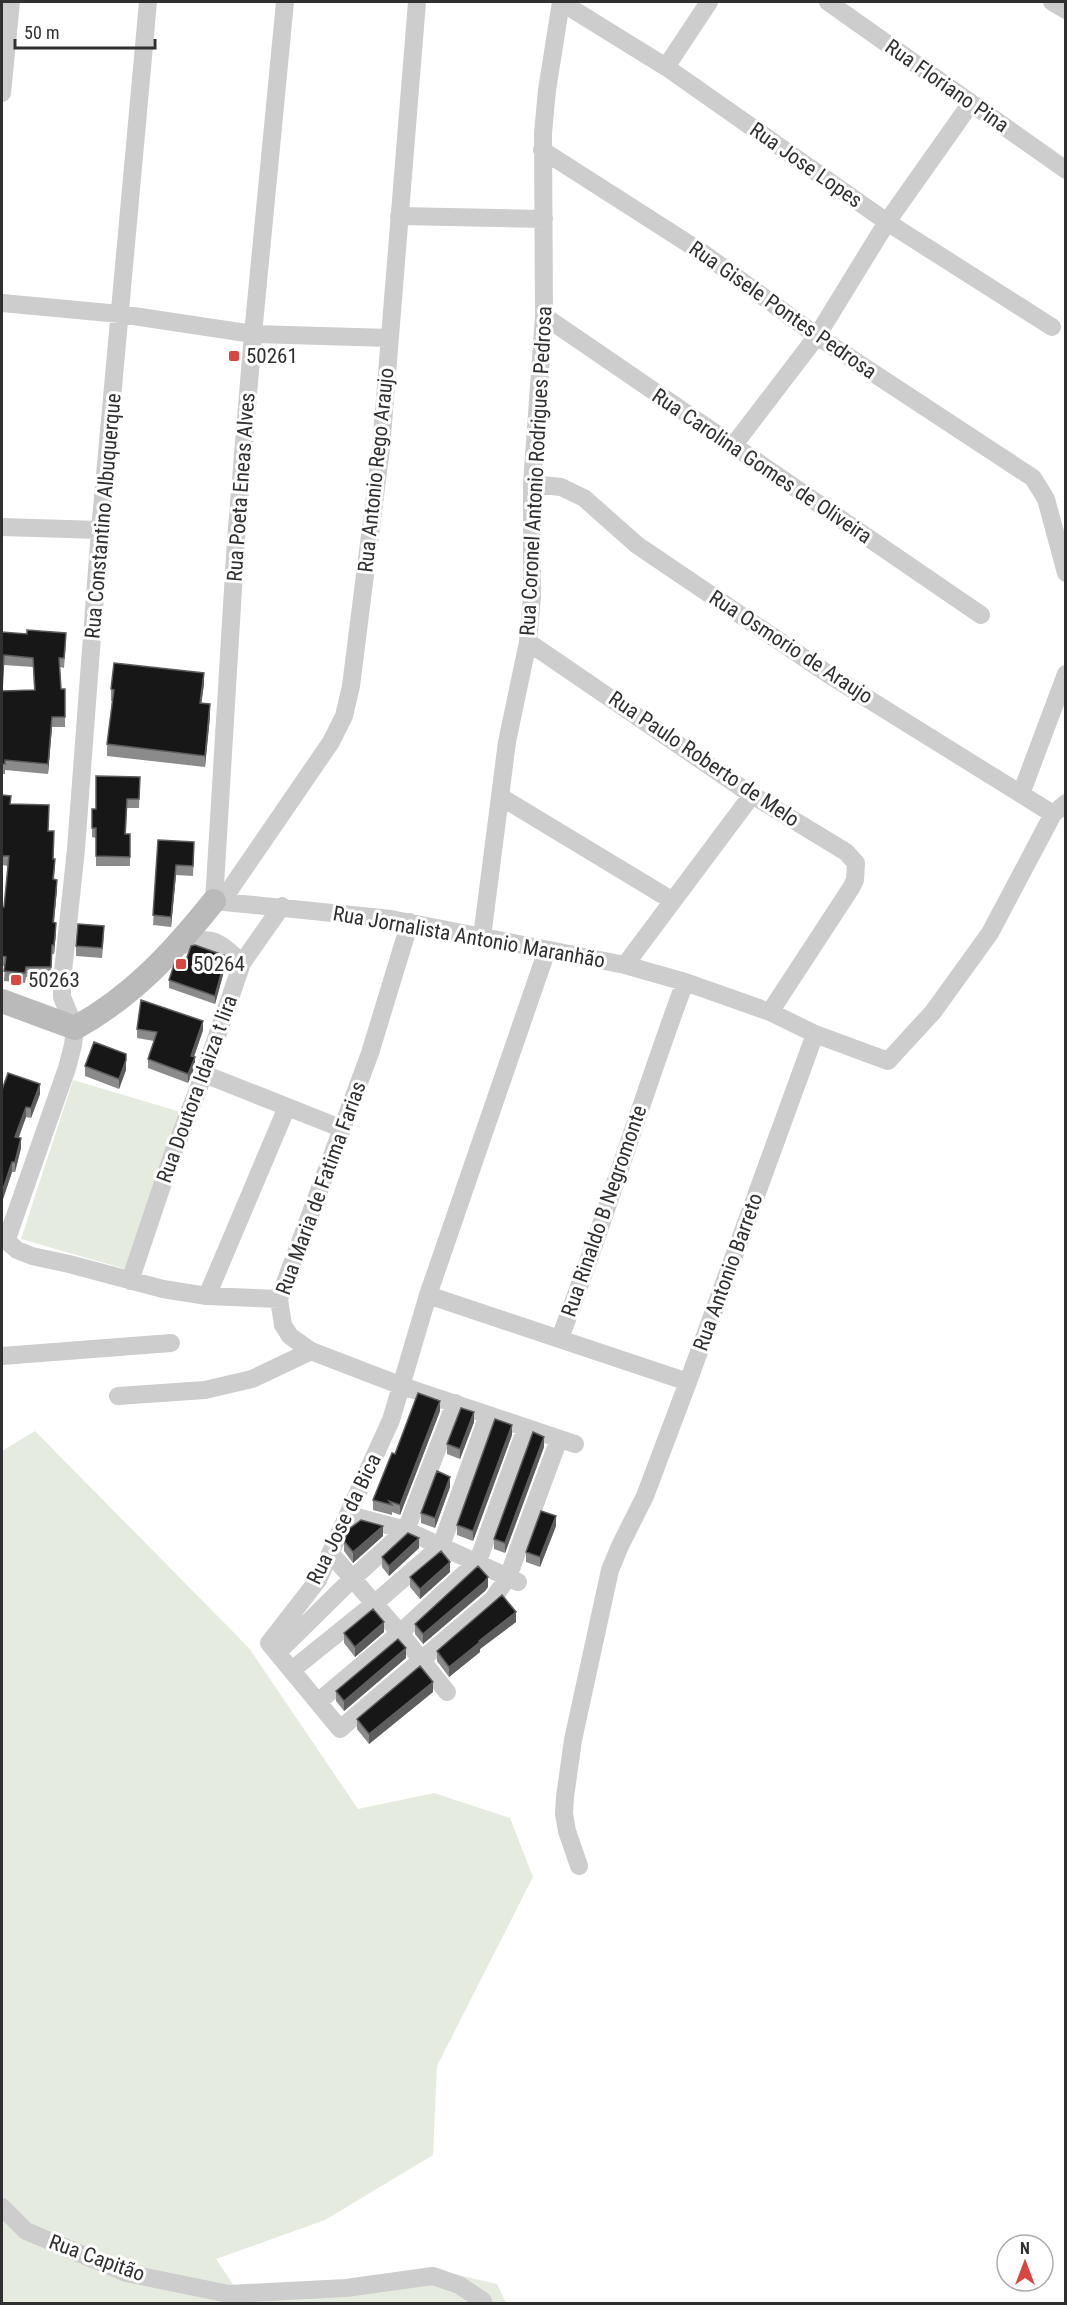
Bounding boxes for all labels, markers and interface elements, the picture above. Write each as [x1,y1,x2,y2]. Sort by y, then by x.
scale bar [15,12,154,50]
text: 50 m [24,22,59,43]
street label: Rua Floriano Pina [881,35,1013,137]
street label: Rua Jose Lopes [745,117,867,213]
street label: Rua Gisele Pontes Pedrosa [685,236,881,384]
street label: Rua Coronel Antonio Rodrigues Pedrosa [515,305,557,637]
place label: 50261 [246,344,298,368]
marker: 50261 [227,349,241,363]
street label: Rua Antonio Rego Araujo [353,366,399,574]
street label: Rua Carolina Gomes de Oliveira [648,384,876,548]
street label: Rua Constantino Albuquerque [80,392,126,640]
street label: Rua Poeta Eneas Alves [222,392,260,582]
street label: Rua Osmorio de Araujo [705,585,877,709]
street label: Rua Paulo Roberto de Melo [604,686,804,832]
street label: Rua Jornalista Antonio Maranhão [331,901,607,973]
place label: 50264 [193,952,245,976]
marker: 50264 [174,957,188,971]
place label: 50263 [28,968,80,992]
marker: 50263 [9,973,23,987]
street label: Rua Doutora Idaiza t lira [152,992,242,1186]
street label: Rua Maria de Fatima Farias [271,1078,371,1298]
street label: Rua Rinaldo B Negromonte [557,1102,651,1320]
street label: Rua Antonio Barreto [688,1190,768,1354]
street label: Rua Jose da Bica [302,1450,386,1588]
street label: Rua Capitão [46,2230,148,2286]
north arrow [995,2233,1055,2293]
text: N [1020,2239,1030,2258]

